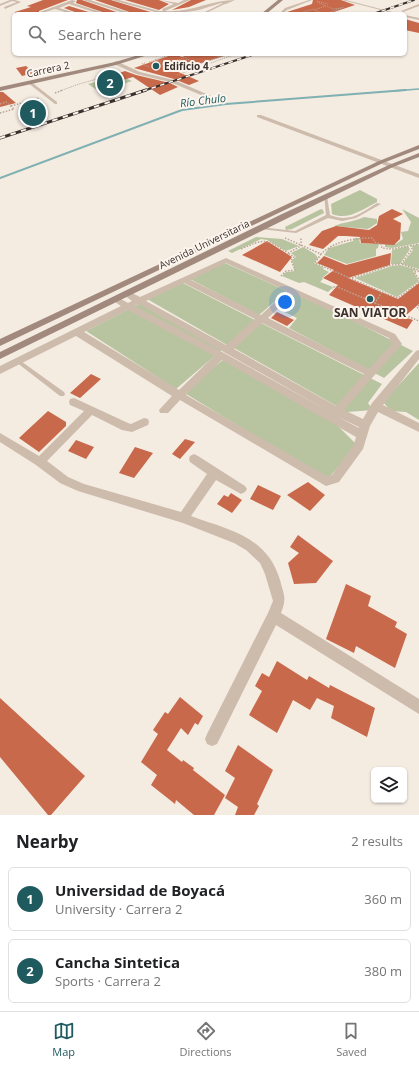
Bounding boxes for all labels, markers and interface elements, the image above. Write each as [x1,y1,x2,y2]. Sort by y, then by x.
search box [12,12,407,56]
icon: search [26,23,48,45]
text: Search here [58,24,142,44]
street label: Carrera 2 [25,58,71,80]
place label: Edificio 4 [164,59,209,73]
marker: Edificio 4 [151,61,161,71]
pin: 2 [97,68,123,98]
water label: Río Chulo [179,90,227,110]
pin: 1 [20,98,46,128]
street label: Avenida Universitaria [156,216,252,272]
your location [275,292,295,312]
marker: SAN VIATOR [365,294,375,304]
place label: SAN VIATOR [334,304,406,321]
map controls [371,767,407,803]
button: layers [371,767,407,803]
text: Nearby [16,830,78,853]
text: 2 results [351,832,403,850]
text: Universidad de Boyacá [55,880,225,900]
text: 1 [26,890,34,908]
text: 360 m [364,890,402,908]
text: University · Carrera 2 [55,900,182,918]
text: Cancha Sintetica [55,952,180,972]
text: 2 [26,962,34,980]
text: 380 m [364,962,402,980]
text: Sports · Carrera 2 [55,972,161,990]
tab: Map [52,1020,75,1059]
tab: Directions [180,1020,232,1059]
tab: Saved [336,1020,367,1059]

